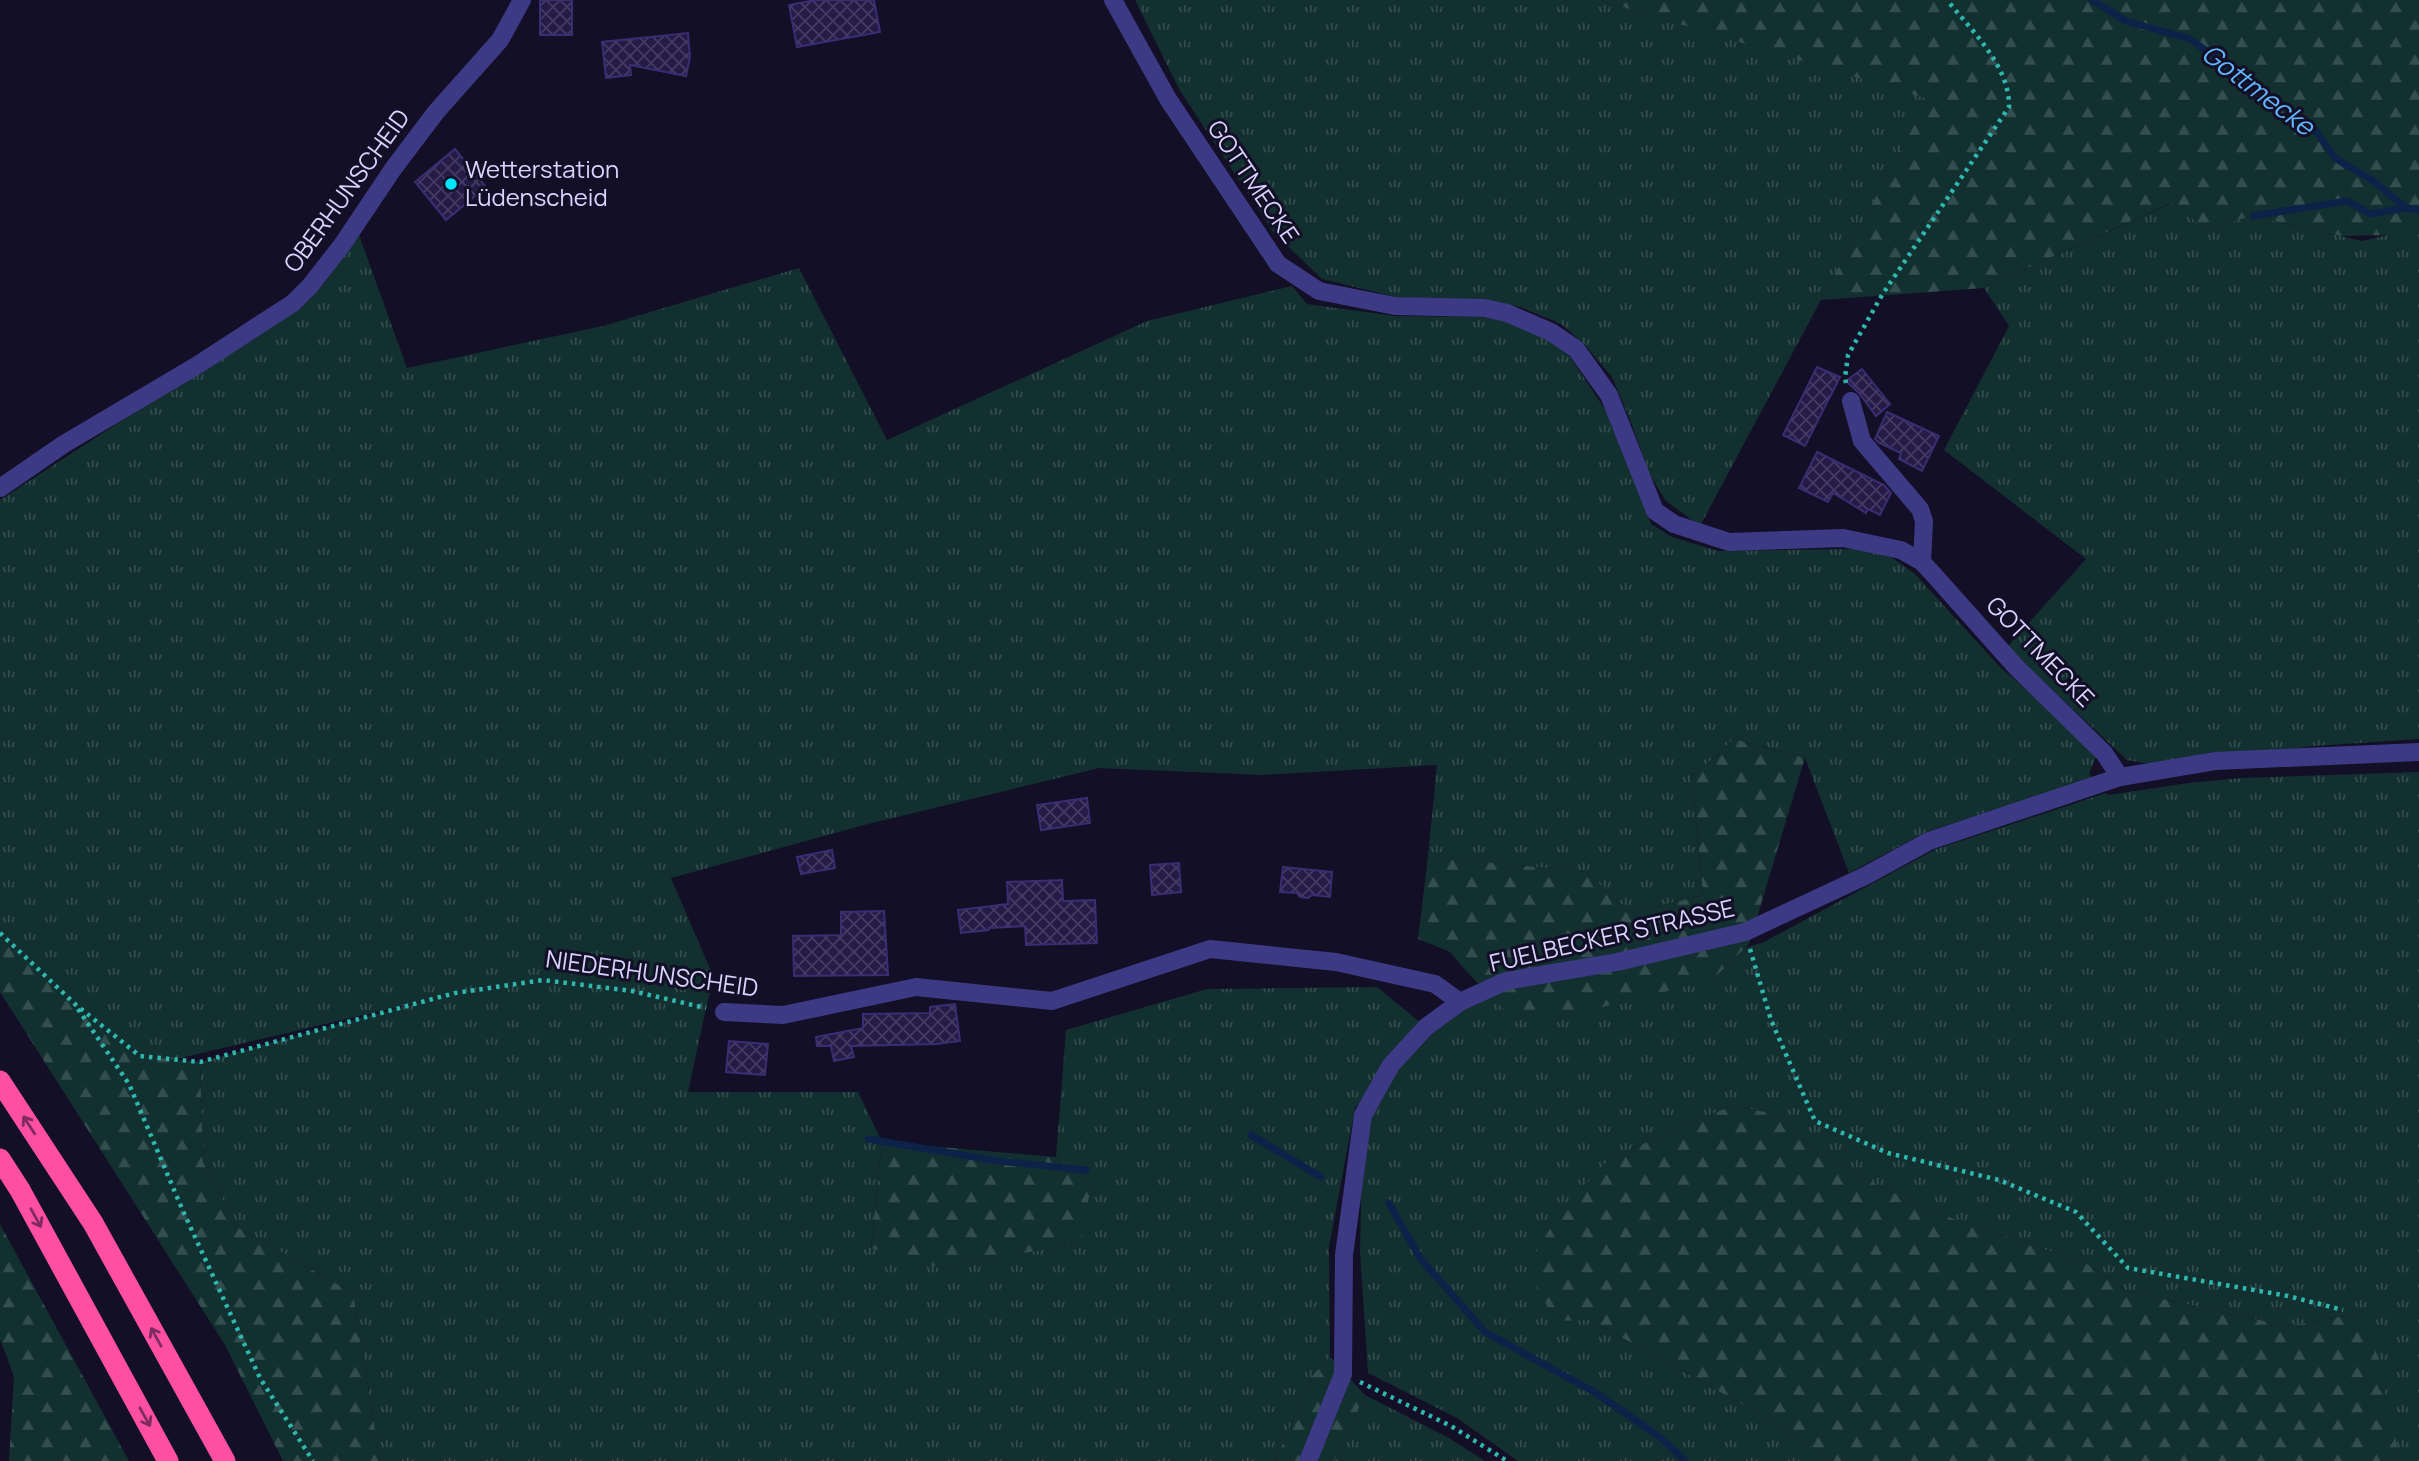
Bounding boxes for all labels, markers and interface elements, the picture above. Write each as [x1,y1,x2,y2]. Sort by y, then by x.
water label: Gottmecke [2195,35,2324,144]
street label: OBERHUNSCHEID [275,102,416,278]
street label: GOTTMECKE [1201,113,1308,249]
place label: Wetterstation Lüdenscheid [465,152,619,213]
marker: Wetterstation Lüdenscheid [443,176,459,192]
street label: GOTTMECKE [1980,588,2102,714]
street label: FUELBECKER STRASSE [1486,890,1737,979]
street label: NIEDERHUNSCHEID [544,941,761,1004]
one-way arrow [22,1116,36,1135]
one-way arrow [29,1207,43,1227]
one-way arrow [149,1327,162,1348]
one-way arrow [139,1406,152,1427]

